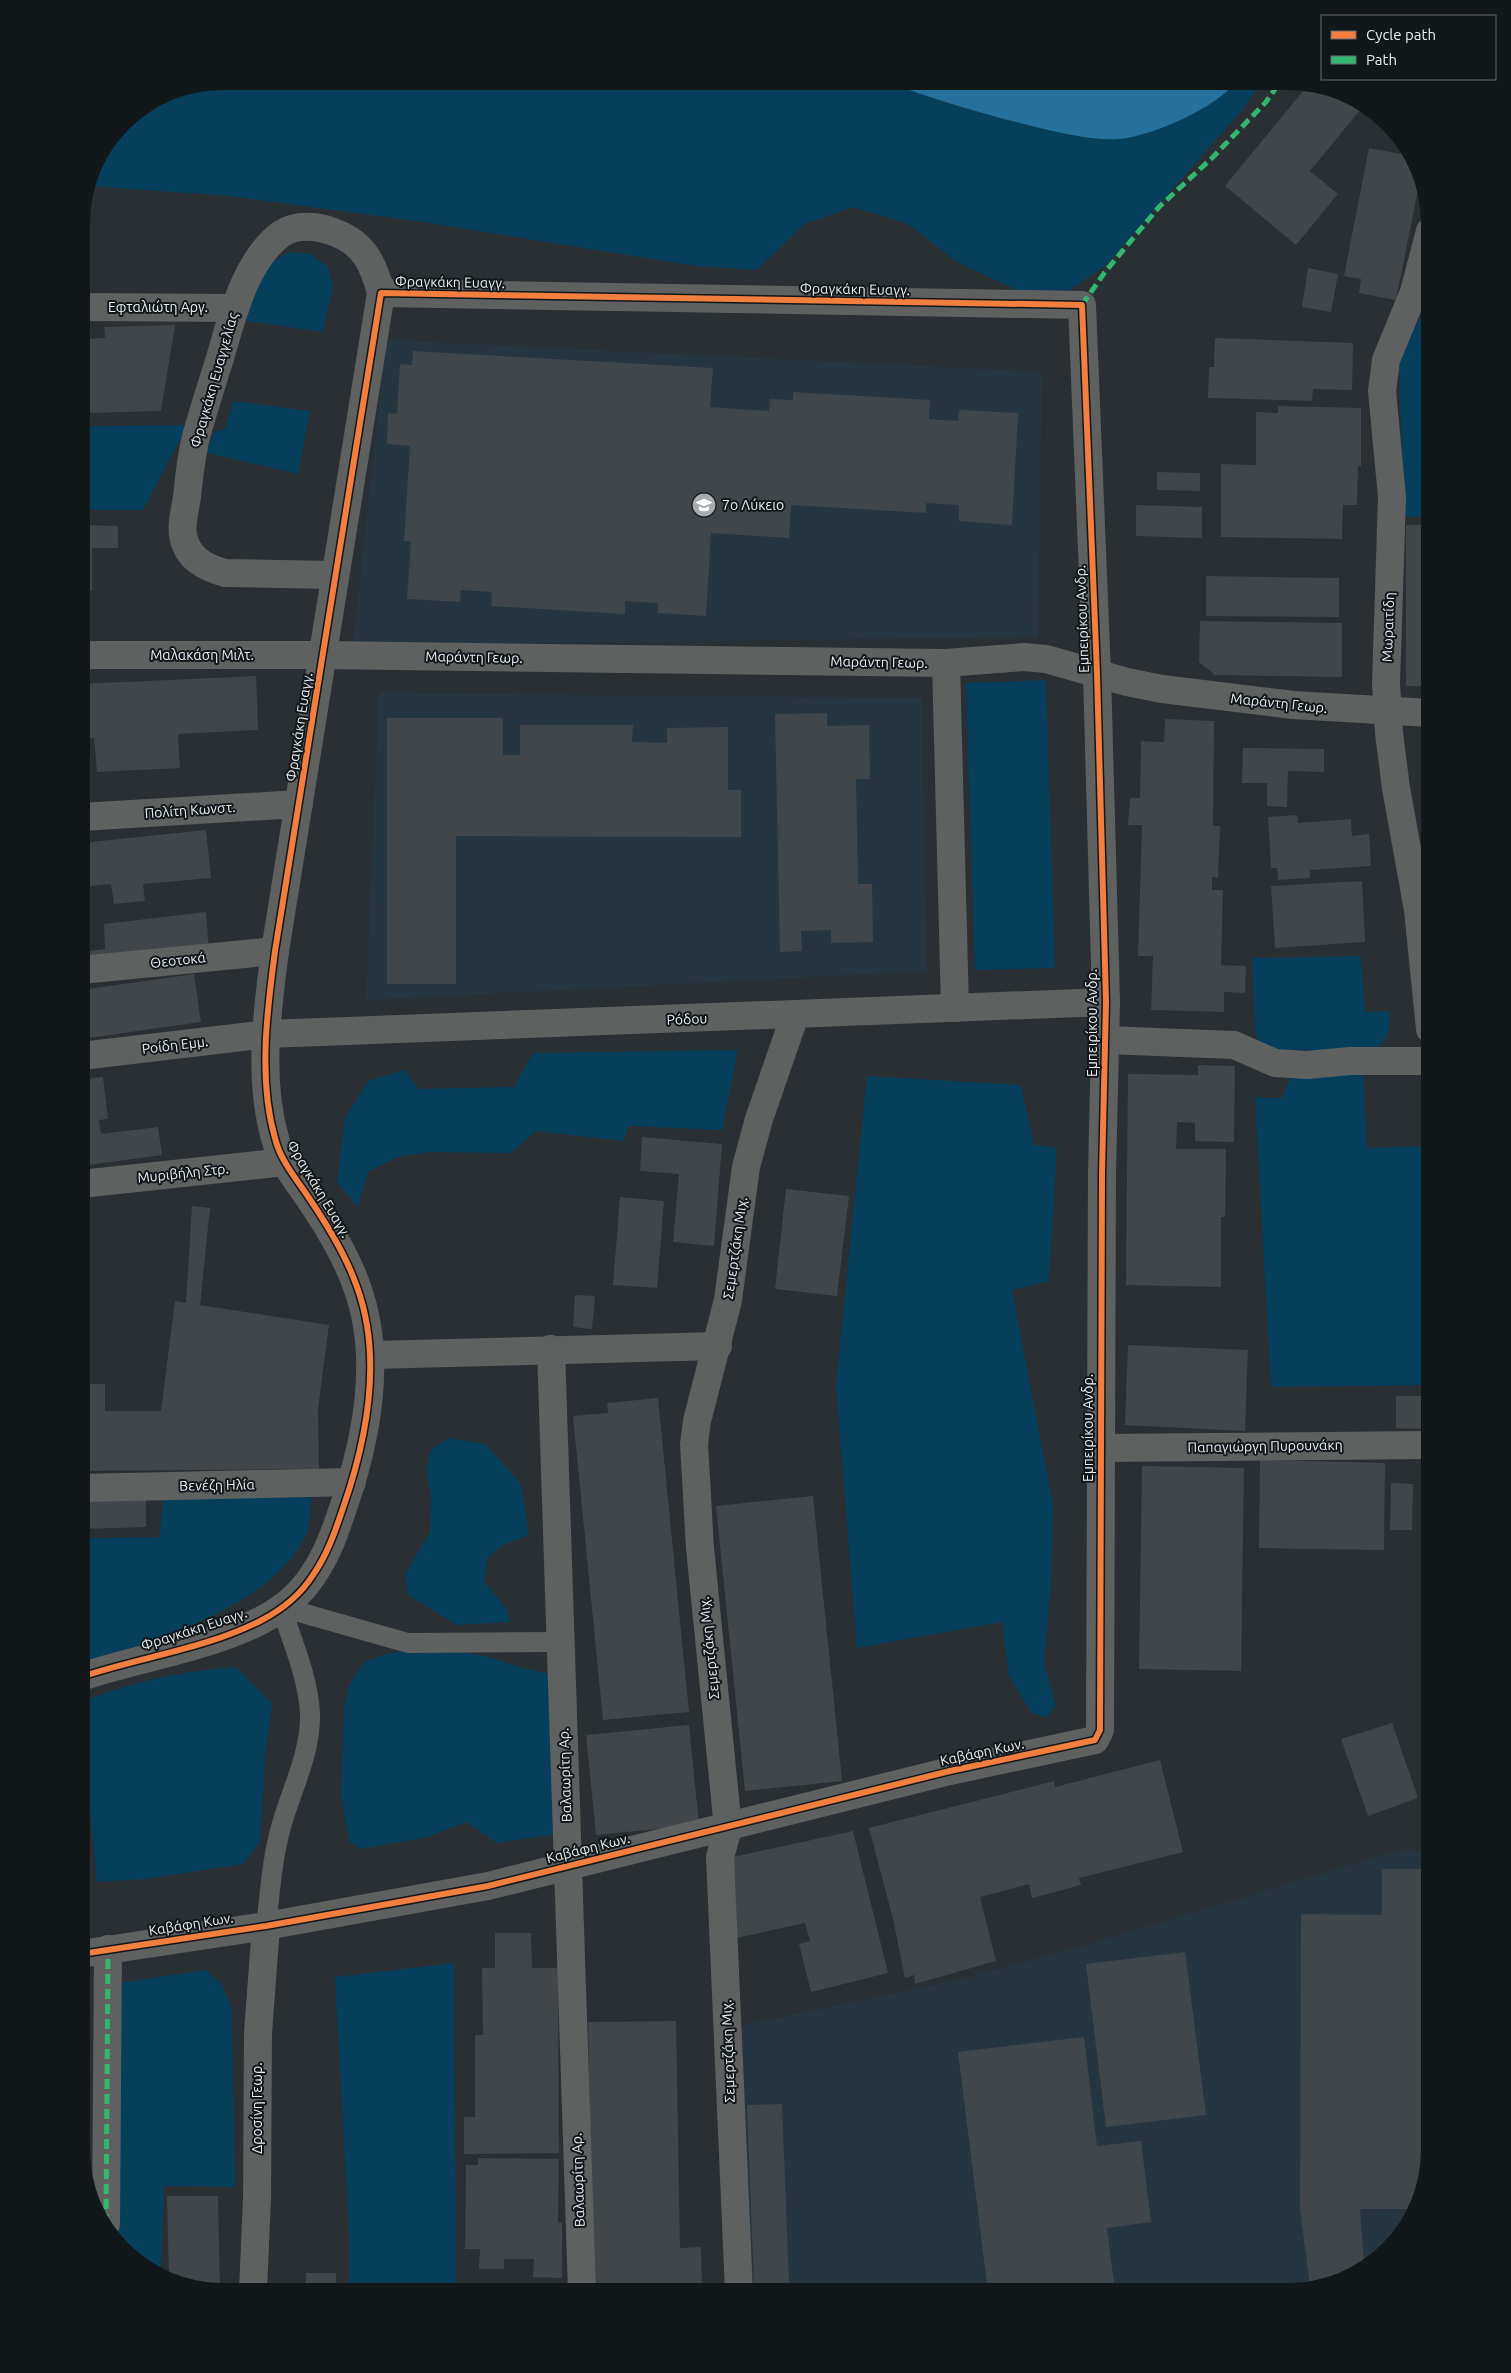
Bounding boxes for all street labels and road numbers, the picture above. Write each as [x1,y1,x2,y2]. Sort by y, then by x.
street label: Φραγκάκη Ευαγγ. [395,273,505,291]
street label: Φραγκάκη Ευαγγ. [800,280,910,298]
street label: Εφταλιώτη Αργ. [108,299,208,315]
street label: Φραγκάκη Ευαγγελίας [187,310,241,449]
street label: Εμπειρίκου Ανδρ. [1072,565,1092,673]
street label: Μωραιτίδη [1379,592,1397,662]
street label: Μαλακάση Μιλτ. [150,647,254,663]
street label: Μαράντη Γεωρ. [425,648,523,666]
street label: Μαράντη Γεωρ. [830,653,928,671]
street label: Φραγκάκη Ευαγγ. [282,671,316,783]
street label: Μαράντη Γεωρ. [1230,690,1328,716]
street label: Πολίτη Κωνστ. [144,799,236,821]
street label: Θεοτοκά [149,949,207,971]
street label: Εμπειρίκου Ανδρ. [1084,969,1100,1077]
street label: Ρόδου [666,1010,708,1028]
street label: Ροίδη Εμμ. [141,1033,209,1057]
street label: Φραγκάκη Ευαγγ. [284,1138,354,1240]
street label: Μυριβήλη Στρ. [137,1160,229,1186]
street label: Σεμερτζάκη Μιχ. [720,1196,750,1300]
street label: Εμπειρίκου Ανδρ. [1080,1374,1096,1482]
street label: Παπαγιώργη Πυρουνάκη [1187,1437,1343,1455]
street label: Βενέζη Ηλία [179,1476,256,1494]
street label: Σεμερτζάκη Μιχ. [696,1596,722,1700]
street label: Φραγκάκη Ευαγγ. [139,1604,249,1654]
street label: Βαλαωρίτη Αρ. [555,1728,575,1822]
street label: Καβάφη Κων. [939,1735,1025,1769]
street label: Καβάφη Κων. [545,1830,631,1866]
street label: Καβάφη Κων. [148,1909,234,1939]
street label: Σεμερτζάκη Μιχ. [718,1999,738,2103]
street label: Δροσίνη Γεωρ. [249,2062,265,2154]
street label: Βαλαωρίτη Αρ. [568,2133,588,2227]

